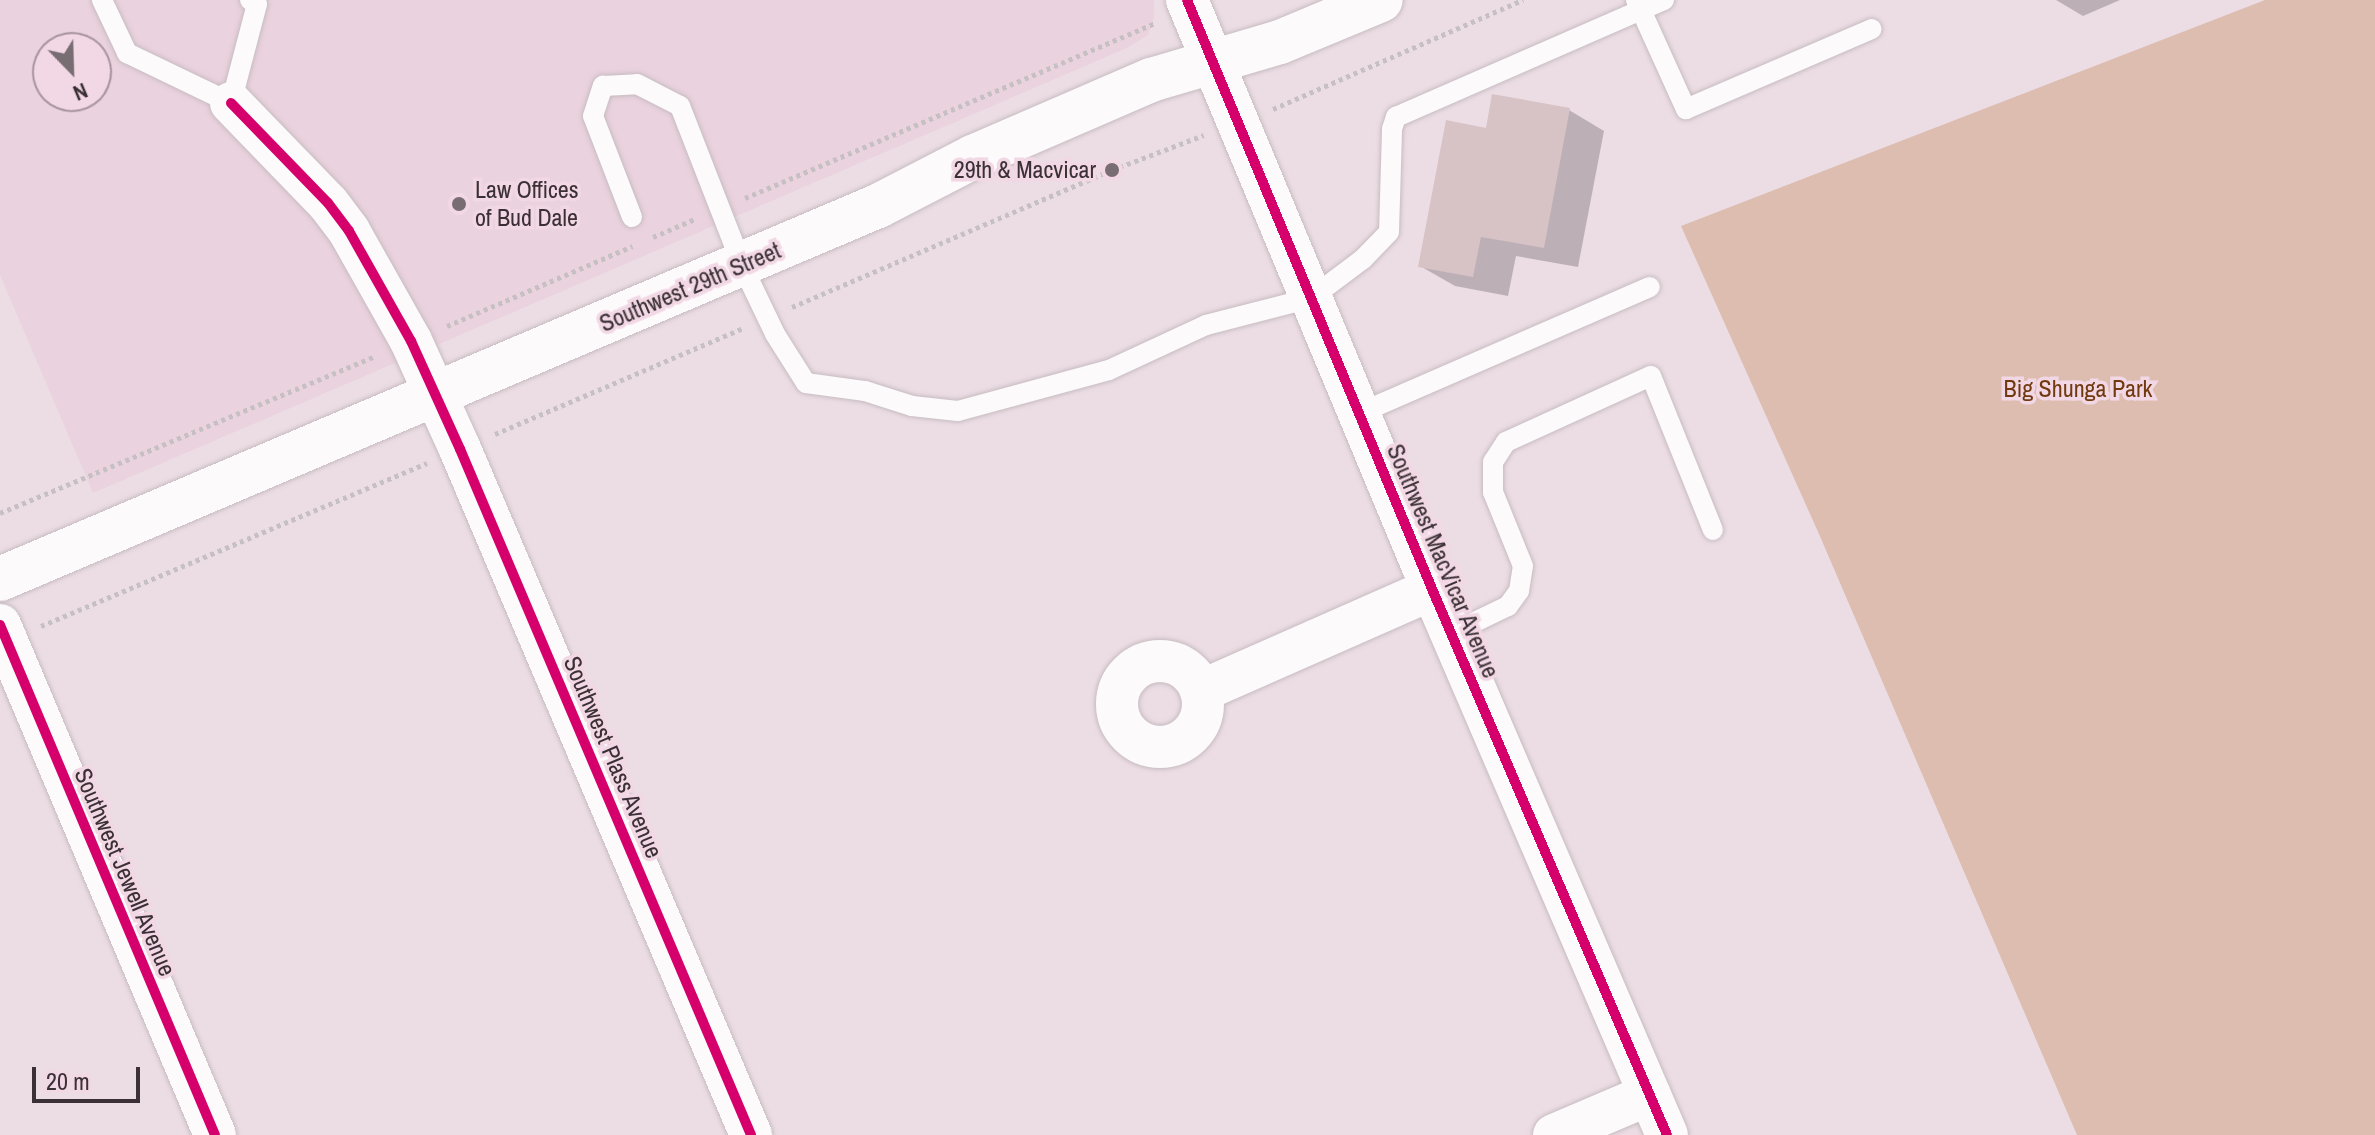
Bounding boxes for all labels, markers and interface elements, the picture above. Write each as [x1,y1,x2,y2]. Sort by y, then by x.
north arrow [32,32,112,112]
text: N [69,76,92,109]
place label: 29th & Macvicar [954,156,1096,184]
marker: 29th & Macvicar [1103,161,1121,179]
place label: Law Offices of Bud Dale [475,176,579,232]
marker: Law Offices of Bud Dale [450,195,468,213]
street label: Southwest 29th Street [595,236,785,338]
park label: Big Shunga Park [2004,375,2152,403]
street label: Southwest MacVicar Avenue [1381,439,1505,683]
street label: Southwest Plass Avenue [557,651,669,863]
street label: Southwest Jewell Avenue [68,763,182,981]
scale bar [36,1051,144,1101]
text: 20 m [46,1065,90,1097]

